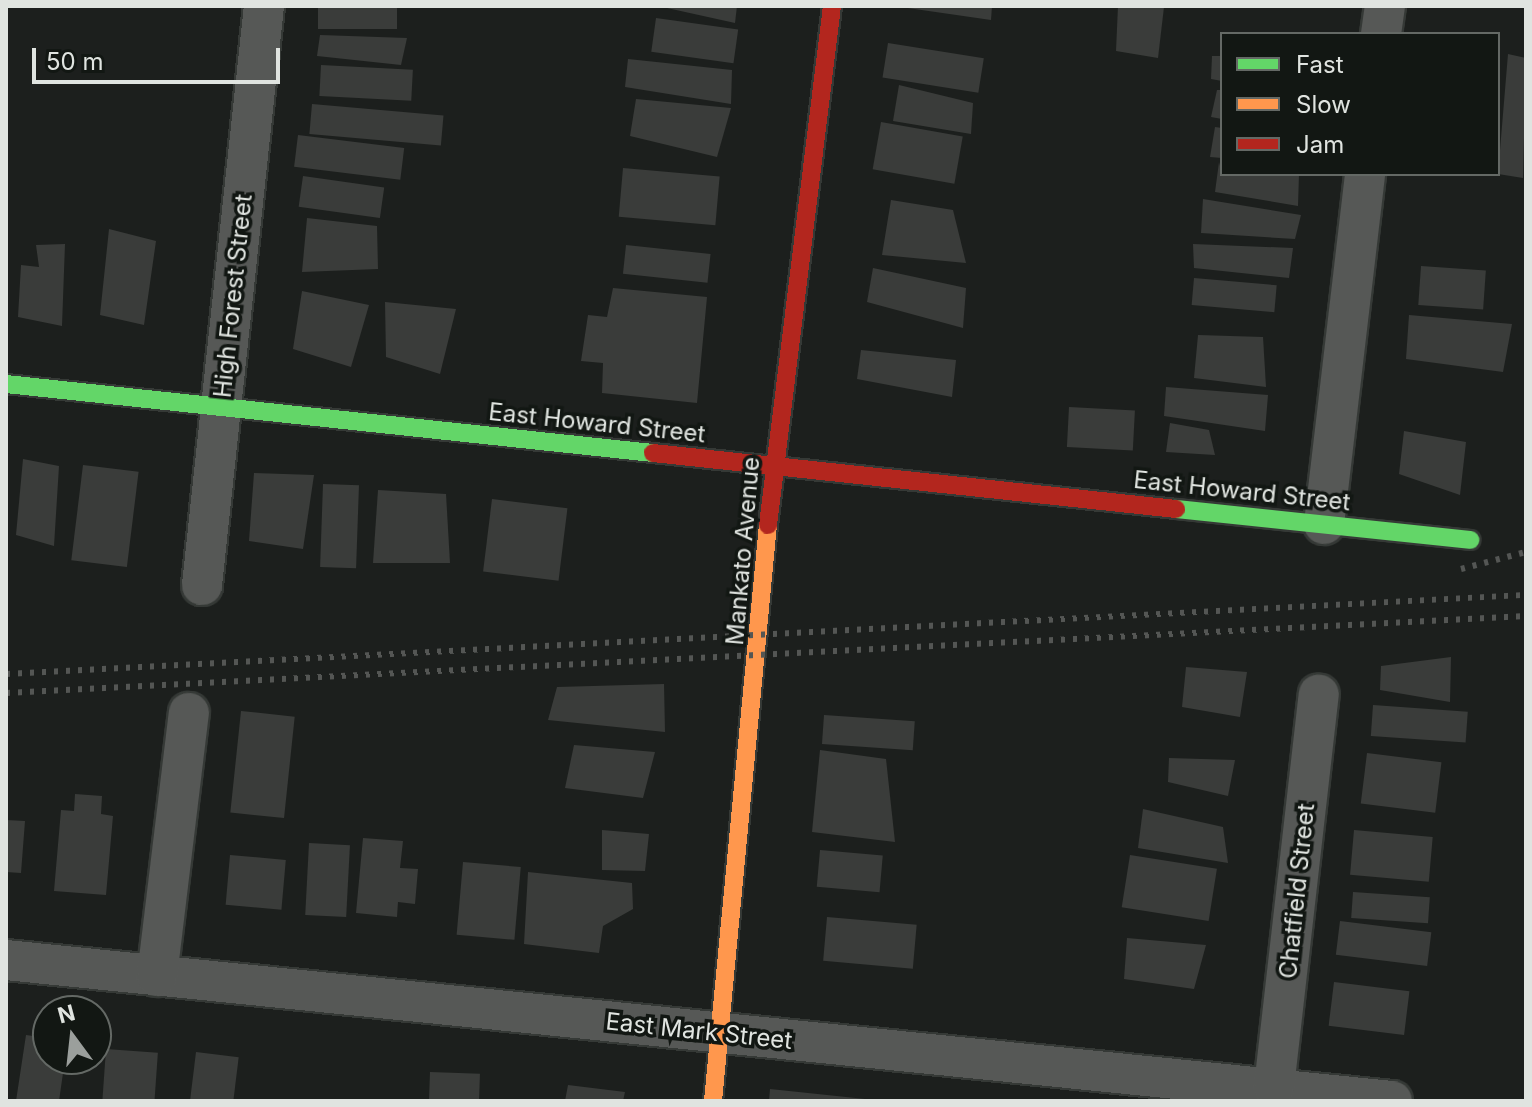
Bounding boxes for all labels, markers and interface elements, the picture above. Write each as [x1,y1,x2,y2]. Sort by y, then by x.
scale bar [36,32,284,82]
legend [1220,32,1500,176]
text: 50 m [46,47,104,76]
text: Fast [1296,50,1344,79]
text: Slow [1296,90,1351,119]
text: Jam [1296,130,1344,159]
street label: High Forest Street [208,193,258,399]
street label: East Howard Street [487,397,707,449]
street label: Mankato Avenue [720,456,766,646]
street label: East Howard Street [1132,465,1352,517]
street label: Chatfield Street [1273,802,1321,980]
north arrow [32,995,112,1075]
text: N [55,999,78,1028]
street label: East Mark Street [604,1007,794,1055]

